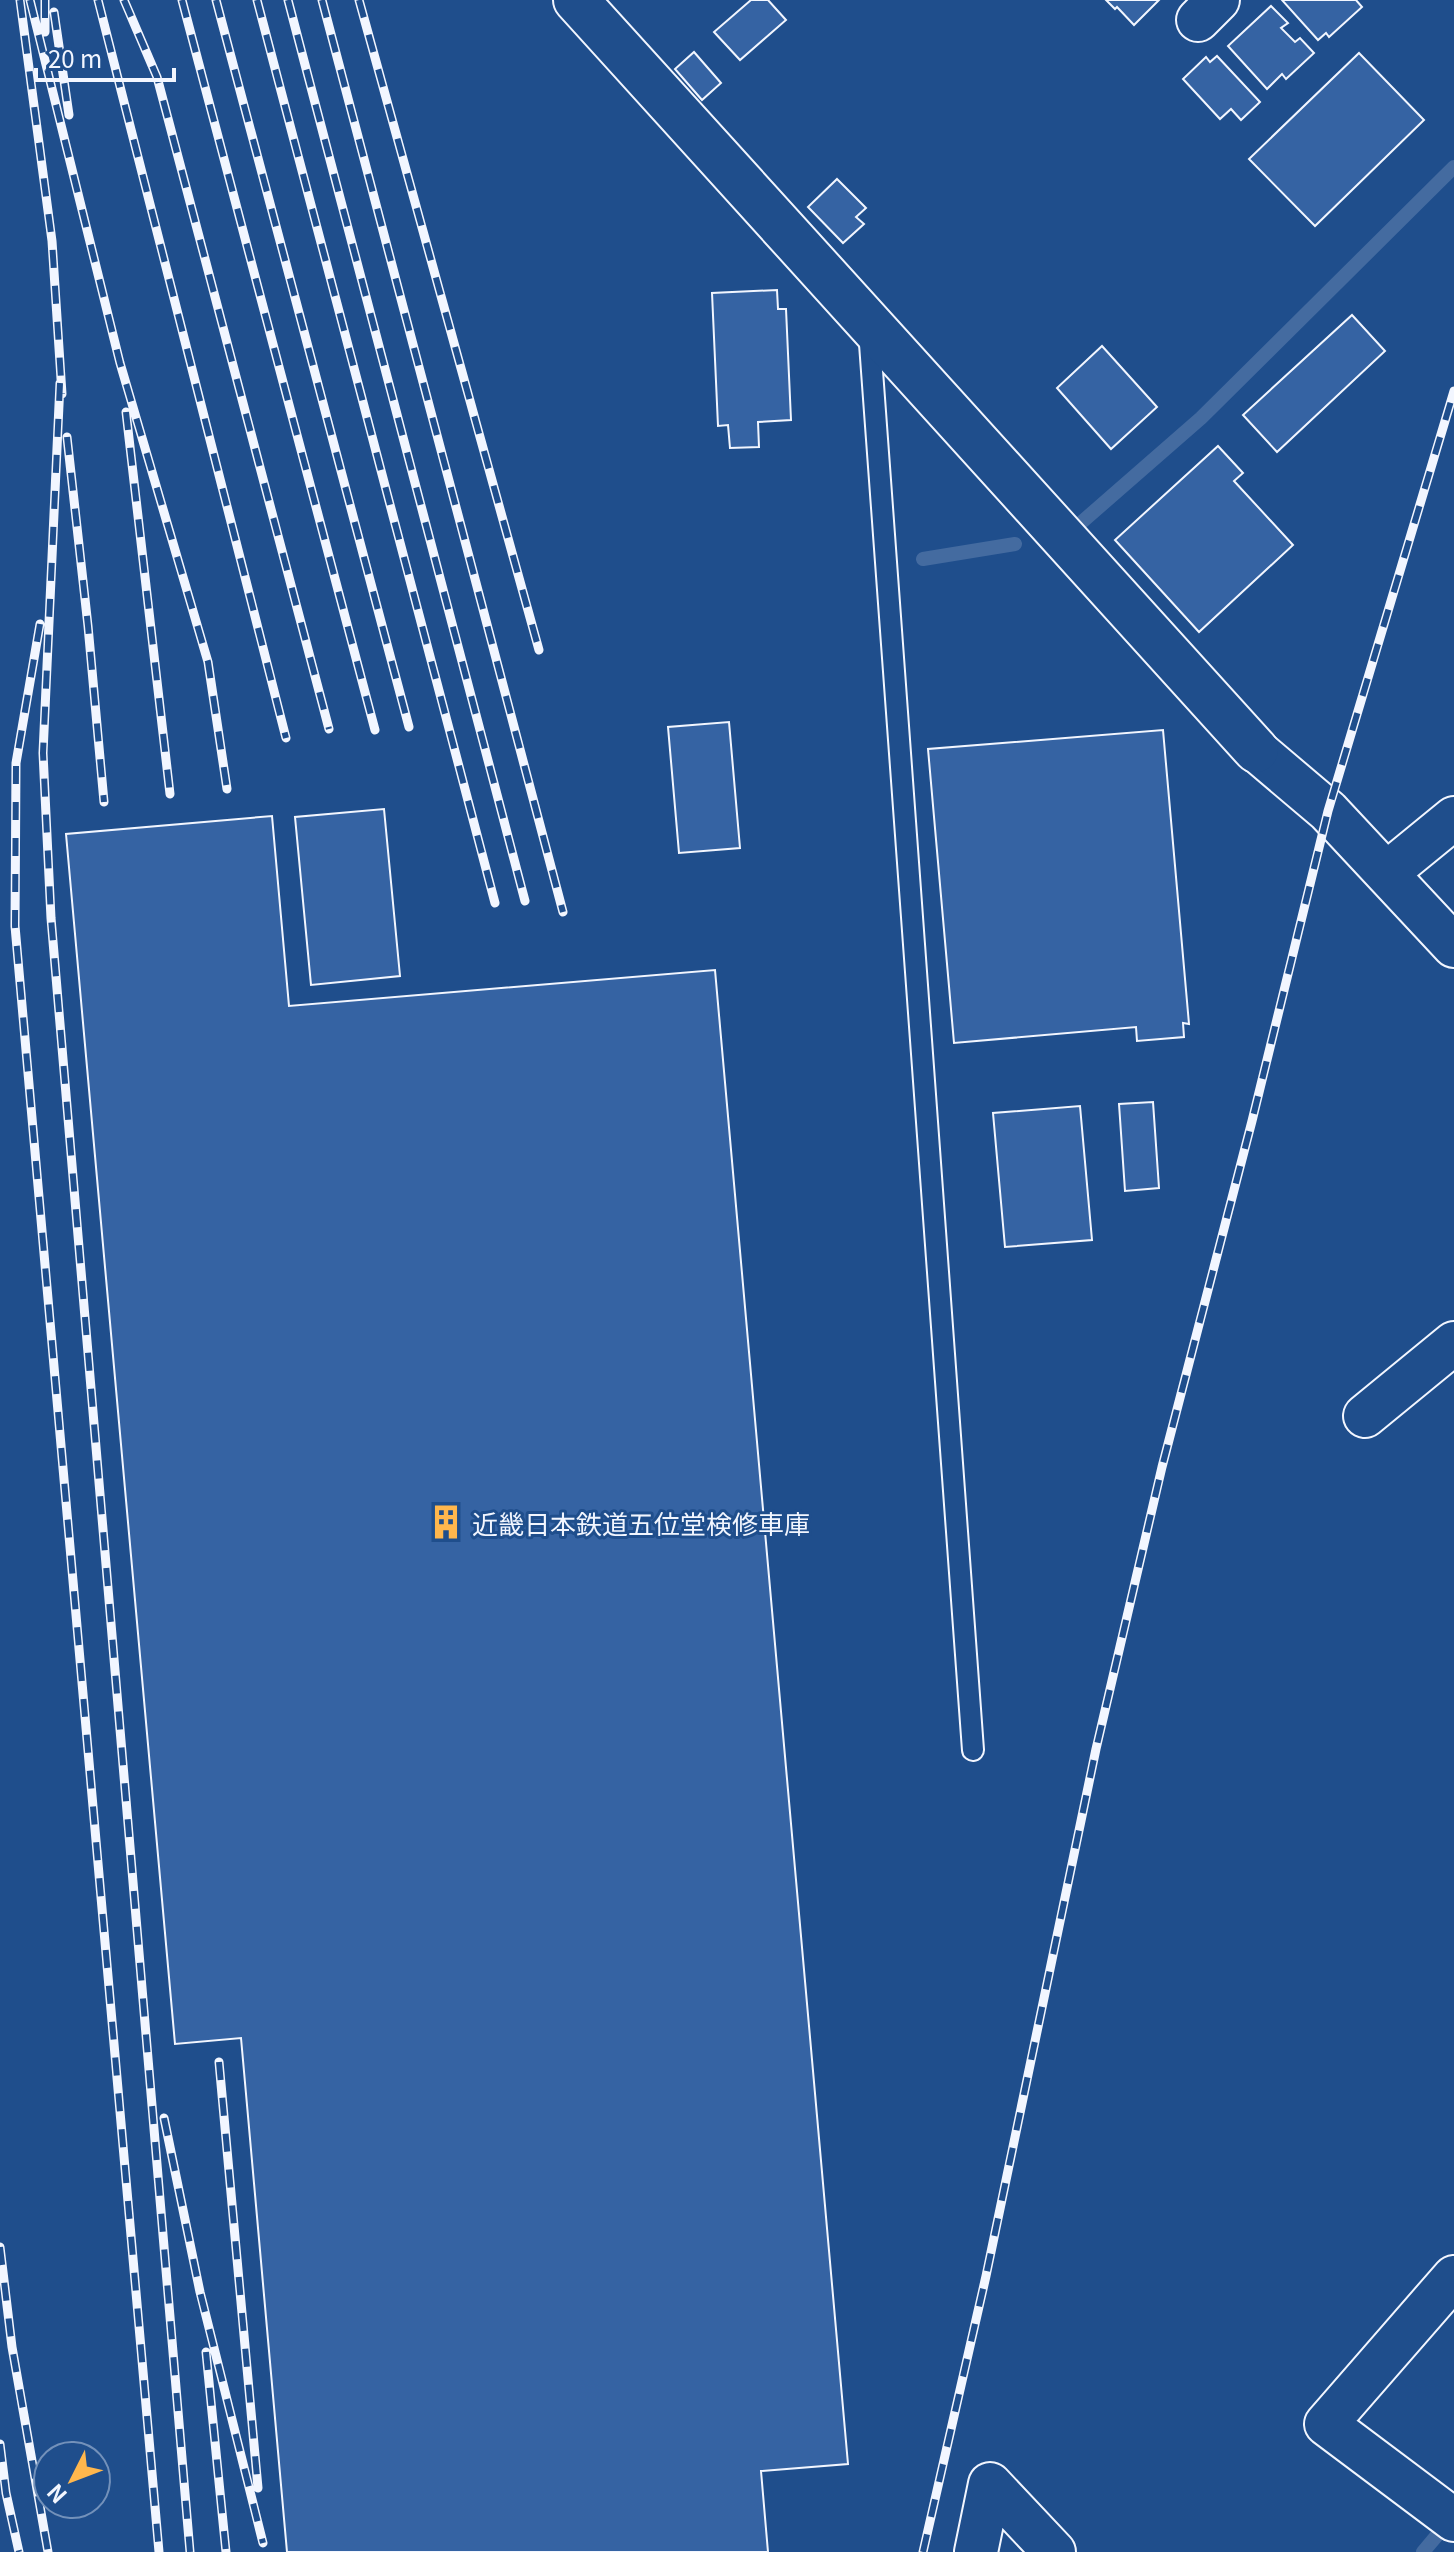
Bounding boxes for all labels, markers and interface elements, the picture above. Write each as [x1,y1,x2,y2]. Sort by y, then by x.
scale bar [36,32,174,82]
text: 20 m [48,40,102,75]
building icon: 近畿日本鉄道五位堂検修車庫 [427,1503,465,1541]
place label: 近畿日本鉄道五位堂検修車庫 [472,1504,810,1541]
north arrow [32,2440,112,2520]
text: N [38,2478,73,2512]

